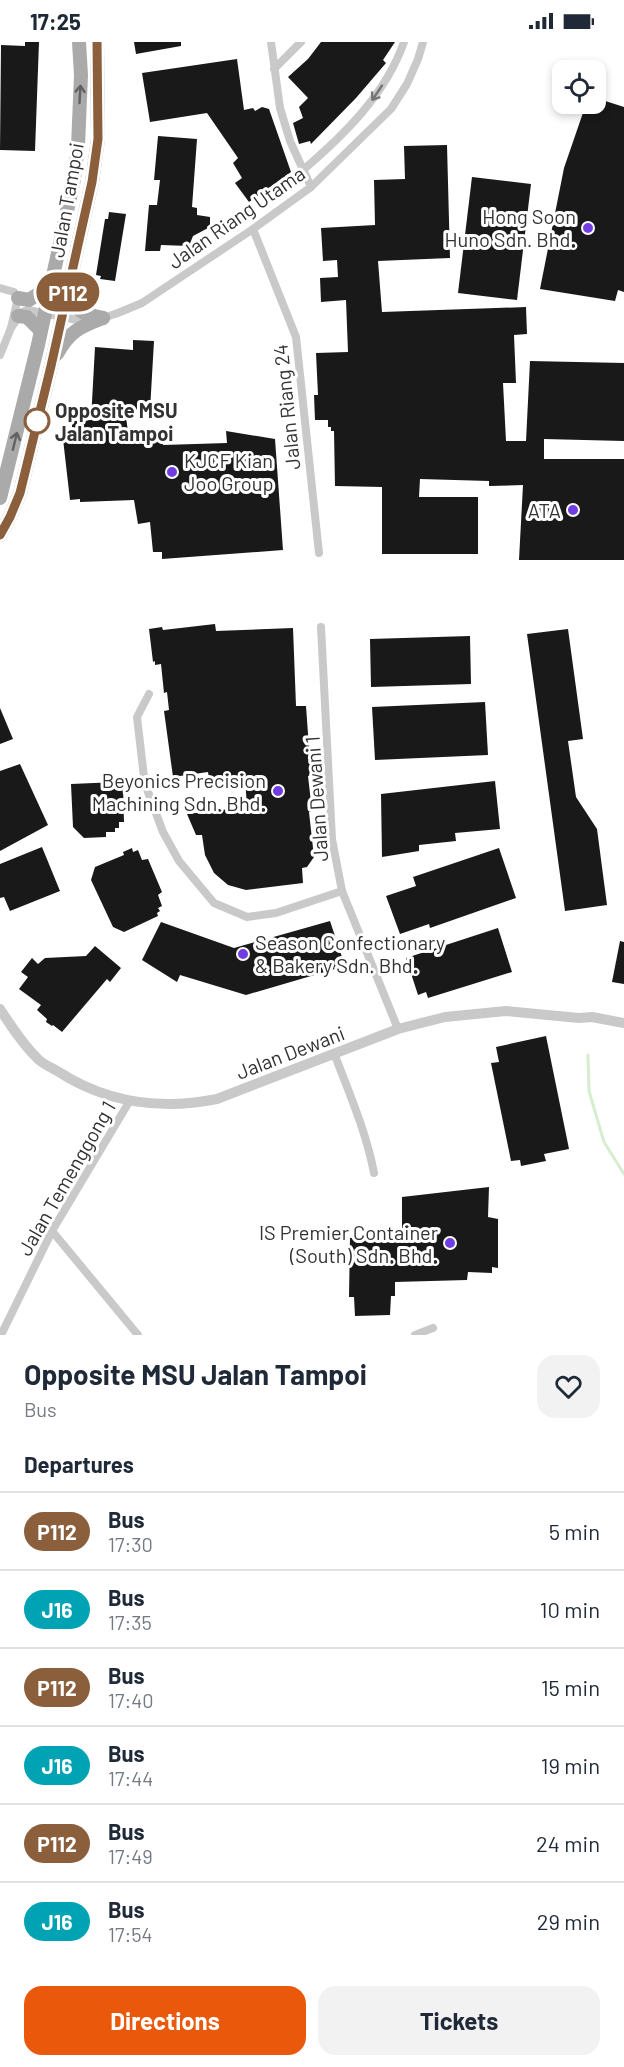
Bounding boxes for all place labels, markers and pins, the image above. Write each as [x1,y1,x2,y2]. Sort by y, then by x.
place label: Hong Soon Huno Sdn. Bhd. [444,204,576,251]
marker: Hong Soon Huno Sdn. Bhd. [581,221,595,235]
place label: Opposite MSU Jalan Tampoi [55,398,178,445]
marker: Opposite MSU Jalan Tampoi [24,408,50,434]
place label: KJCF Kian Joo Group [184,448,273,495]
marker: KJCF Kian Joo Group [165,465,179,479]
place label: ATA [528,498,561,522]
marker: ATA [566,503,580,517]
place label: Beyonics Precision Machining Sdn. Bhd. [92,768,266,815]
marker: Beyonics Precision Machining Sdn. Bhd. [271,784,285,798]
place label: Season Confectionary & Bakery Sdn. Bhd. [255,930,445,977]
marker: Season Confectionary & Bakery Sdn. Bhd. [236,947,250,961]
place label: IS Premier Container (South) Sdn. Bhd. [259,1220,438,1267]
marker: IS Premier Container (South) Sdn. Bhd. [443,1236,457,1250]

